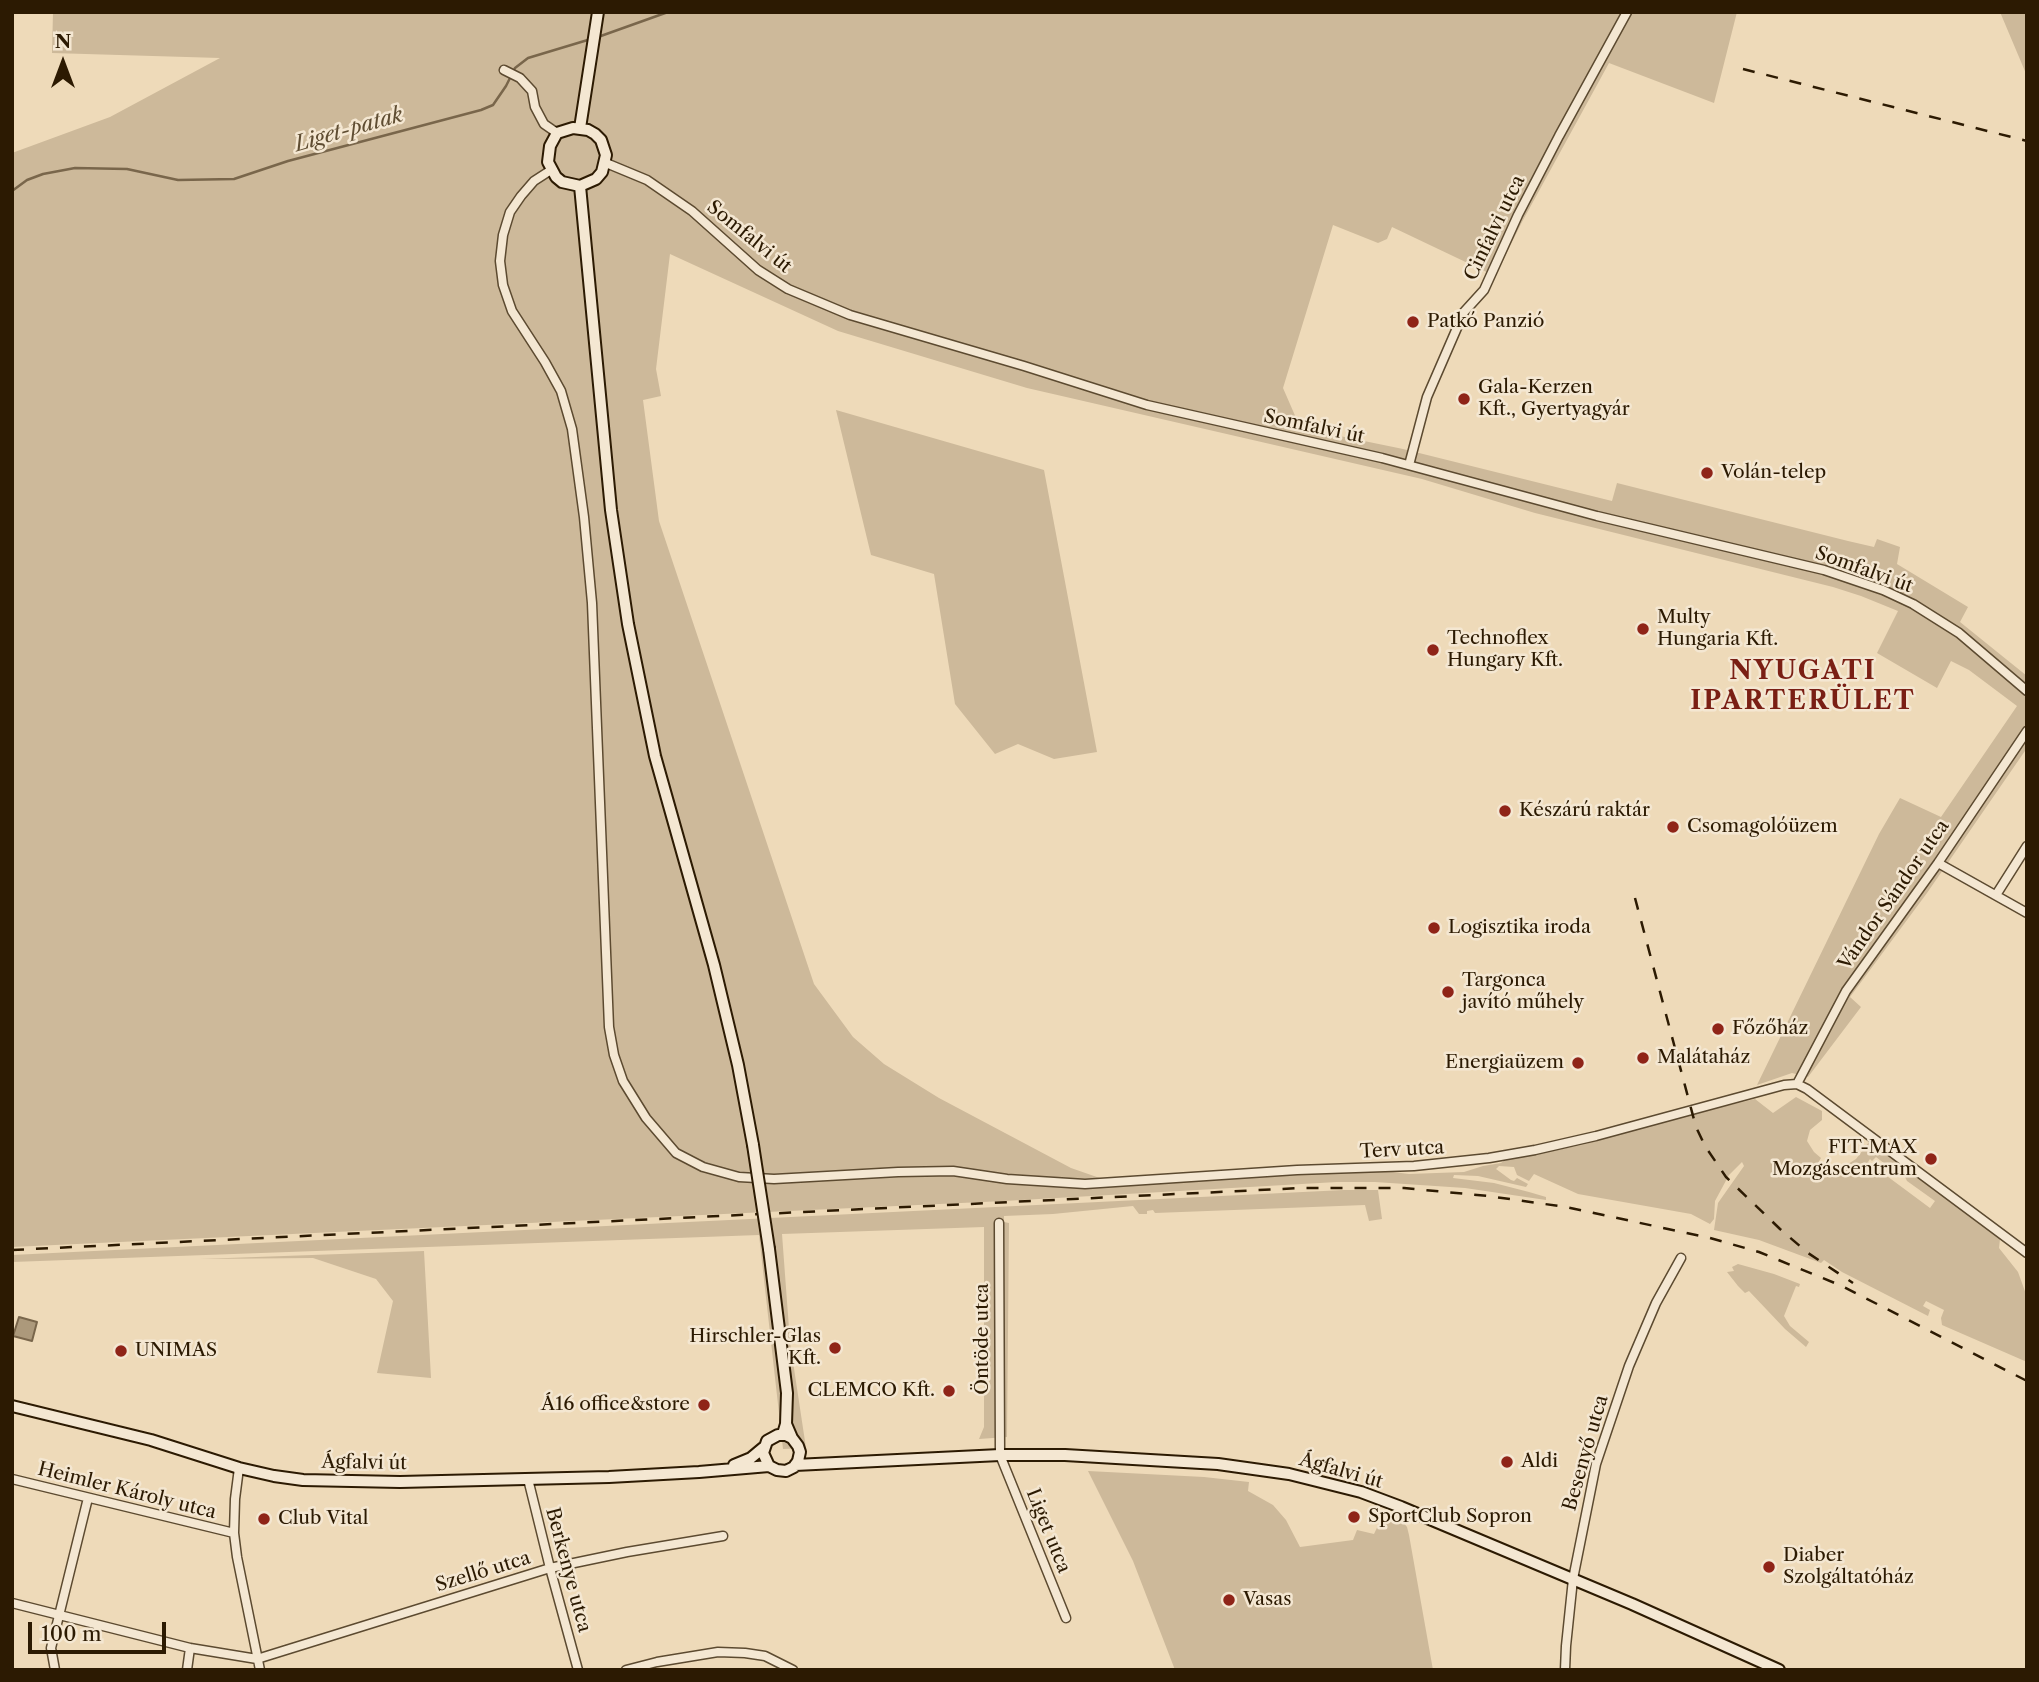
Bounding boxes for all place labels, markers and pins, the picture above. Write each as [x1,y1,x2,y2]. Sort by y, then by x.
place label: Patkó Panzió [1427,311,1544,333]
marker: Patkó Panzió [1405,314,1421,330]
place label: Gala-Kerzen Kft., Gyertyagyár [1478,377,1630,421]
marker: Gala-Kerzen Kft., Gyertyagyár [1456,391,1472,407]
place label: Volán-telep [1721,462,1826,484]
marker: Volán-telep [1699,465,1715,481]
place label: Multy Hungaria Kft. [1657,607,1778,651]
marker: Multy Hungaria Kft. [1635,621,1651,637]
place label: Technoflex Hungary Kft. [1447,628,1563,672]
marker: Technoflex Hungary Kft. [1425,642,1441,658]
place label: Készárú raktár [1519,800,1650,822]
marker: Készárú raktár [1497,803,1513,819]
place label: Csomagolóüzem [1687,816,1838,838]
marker: Csomagolóüzem [1665,819,1681,835]
place label: Logisztika iroda [1448,917,1591,939]
marker: Logisztika iroda [1426,920,1442,936]
place label: Targonca javító műhely [1462,970,1584,1014]
marker: Targonca javító műhely [1440,984,1456,1000]
place label: Főzőház [1732,1018,1808,1040]
marker: Főzőház [1710,1021,1726,1037]
place label: Malátaház [1657,1047,1750,1069]
marker: Malátaház [1635,1050,1651,1066]
place label: Energiaüzem [1445,1052,1564,1074]
marker: Energiaüzem [1570,1055,1586,1071]
place label: FIT-MAX Mozgáscentrum [1772,1137,1917,1181]
marker: FIT-MAX Mozgáscentrum [1923,1151,1939,1167]
place label: Hirschler-Glas Kft. [689,1326,821,1370]
place label: UNIMAS [135,1340,217,1362]
marker: Hirschler-Glas Kft. [827,1340,843,1356]
marker: UNIMAS [113,1343,129,1359]
place label: CLEMCO Kft. [807,1380,935,1402]
marker: CLEMCO Kft. [941,1383,957,1399]
place label: Á16 office&store [541,1394,690,1416]
marker: Á16 office&store [696,1397,712,1413]
place label: Aldi [1521,1451,1558,1473]
marker: Aldi [1499,1454,1515,1470]
place label: SportClub Sopron [1368,1506,1532,1528]
place label: Club Vital [278,1508,368,1530]
marker: SportClub Sopron [1346,1509,1362,1525]
marker: Club Vital [256,1511,272,1527]
place label: Diaber Szolgáltatóház [1783,1545,1914,1589]
marker: Diaber Szolgáltatóház [1761,1559,1777,1575]
place label: Vasas [1243,1589,1292,1611]
marker: Vasas [1221,1592,1237,1608]

